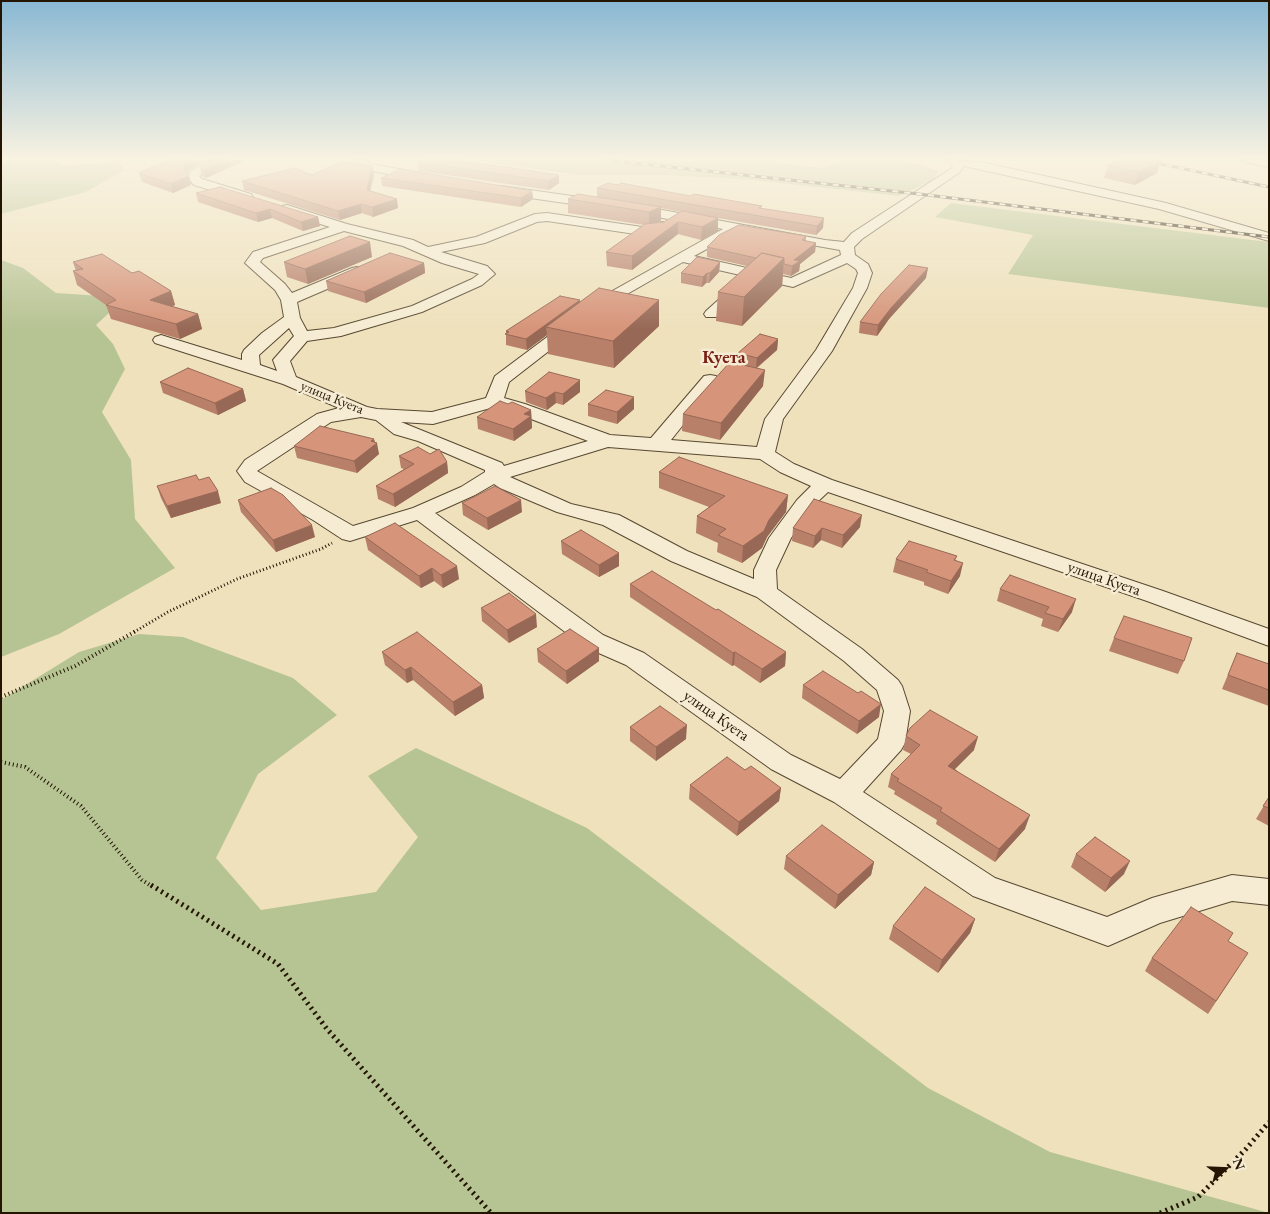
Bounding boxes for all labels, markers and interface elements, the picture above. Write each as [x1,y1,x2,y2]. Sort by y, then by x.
district label: Куета [702,347,746,369]
street label: улица Куета [298,378,366,418]
street label: улица Куета [1065,558,1143,600]
street label: улица Куета [679,686,753,746]
north arrow [1200,1144,1250,1194]
text: N [1229,1155,1249,1172]

